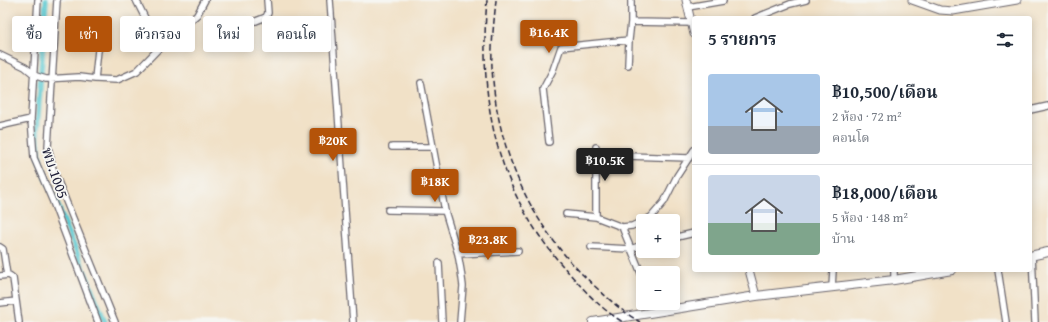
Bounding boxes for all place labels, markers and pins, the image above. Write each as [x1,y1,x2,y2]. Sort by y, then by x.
pin: ฿16.4K [516,20,582,54]
pin: ฿20K [309,128,357,162]
pin: ฿10.5K [572,148,638,182]
pin: ฿18K [411,169,459,203]
pin: ฿23.8K [455,227,521,261]

